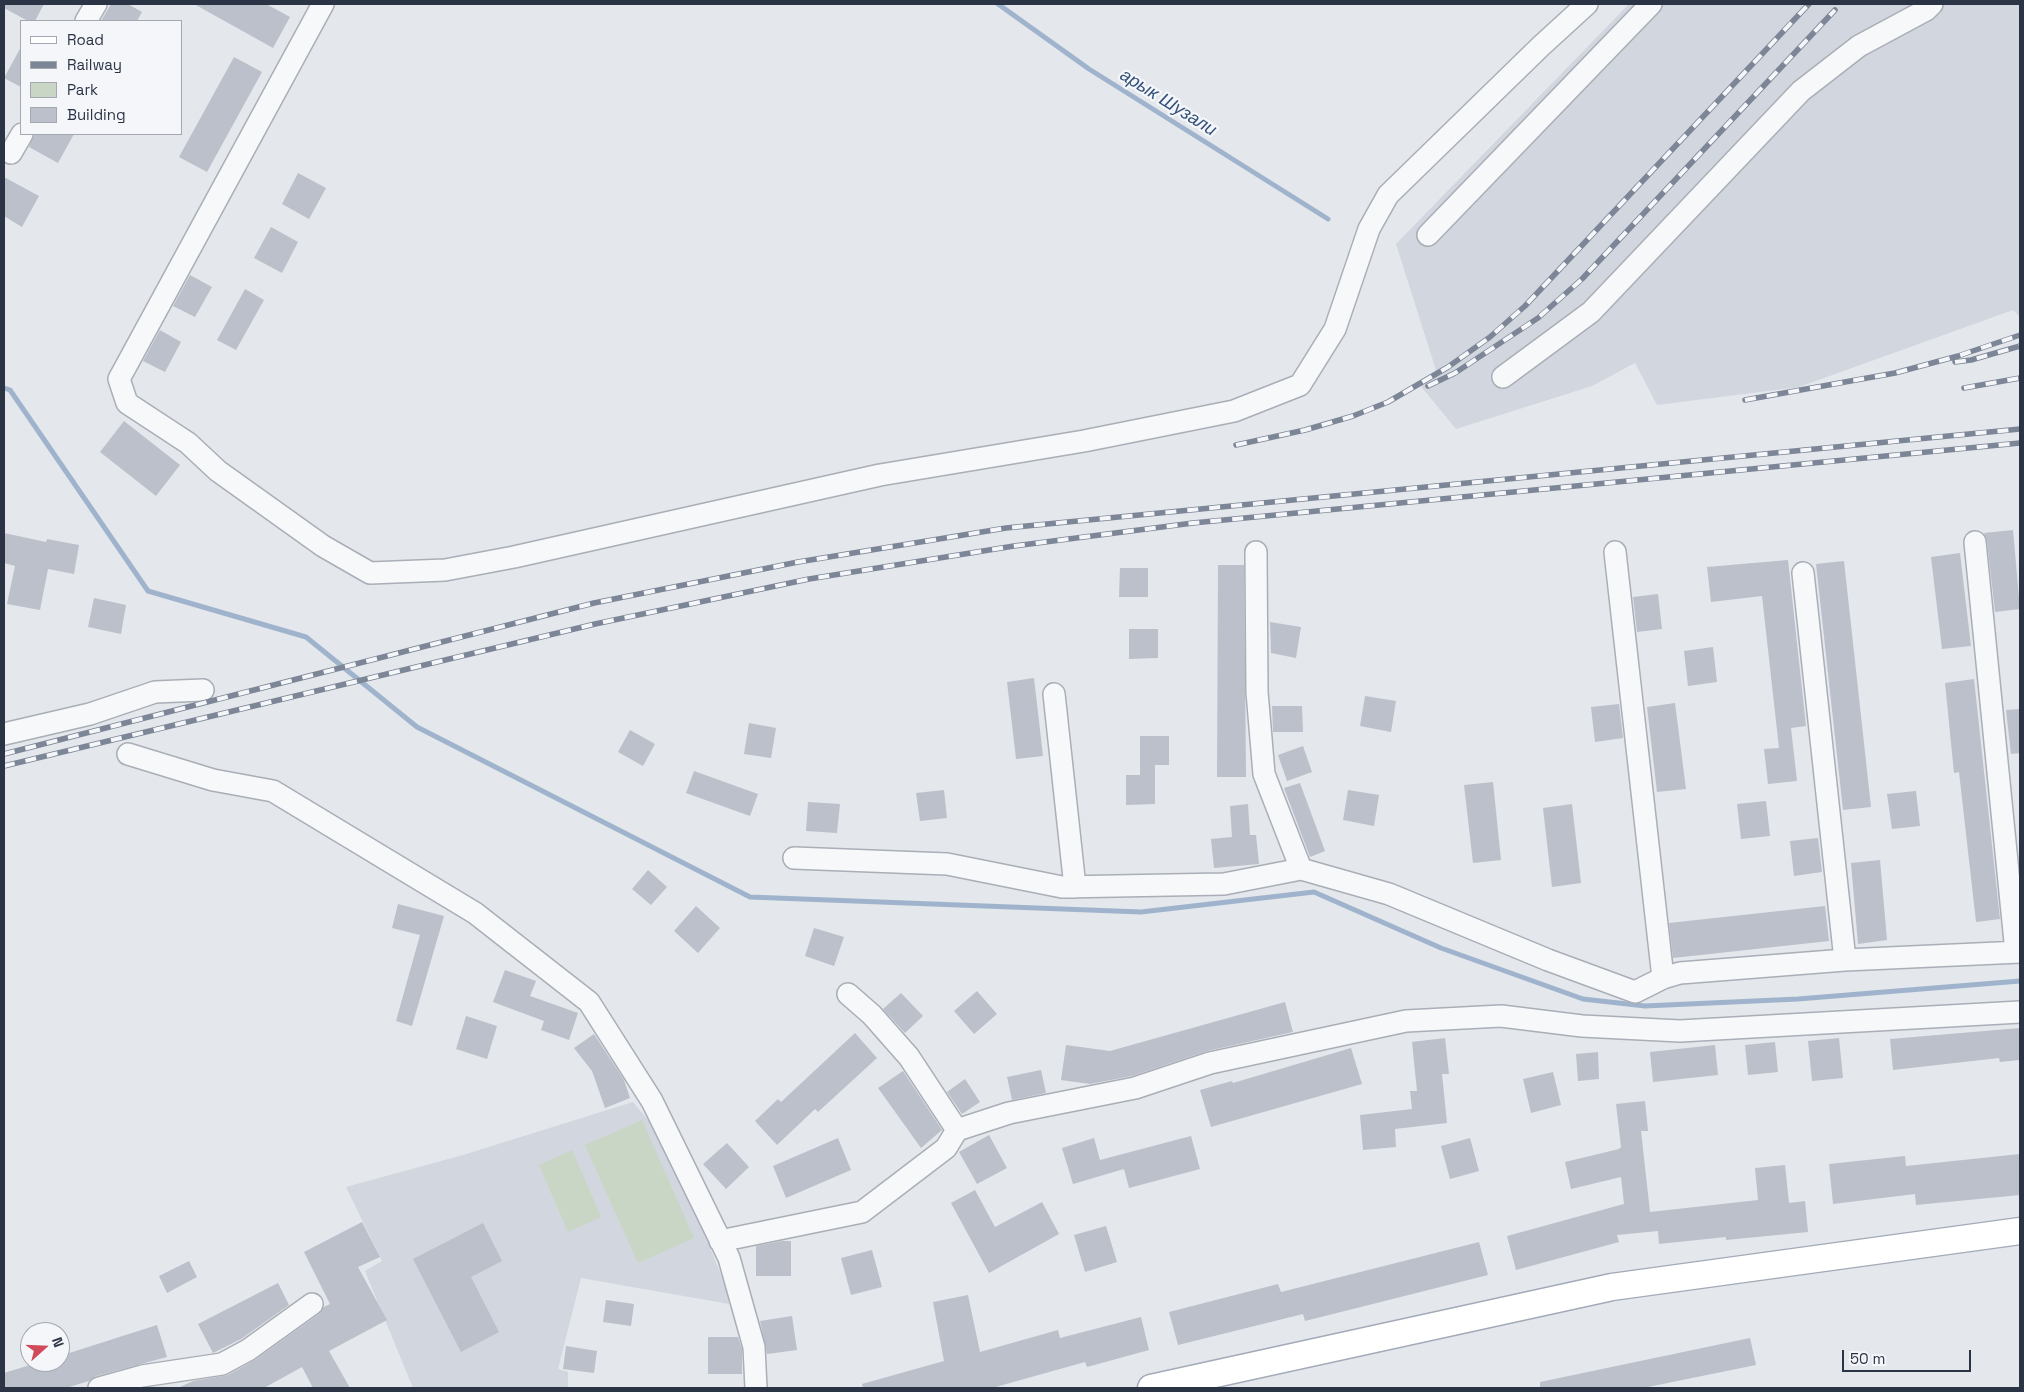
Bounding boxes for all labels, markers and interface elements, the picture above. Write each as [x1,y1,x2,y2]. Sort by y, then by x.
legend [20,20,182,135]
text: Road [67,30,104,49]
text: Railway [67,55,122,74]
water label: арык Шузали [1116,65,1220,141]
text: Park [67,80,98,99]
text: Building [67,105,126,124]
north arrow [20,1322,70,1372]
text: N [48,1335,68,1350]
scale bar [1844,1340,1973,1372]
text: 50 m [1850,1349,1885,1368]

